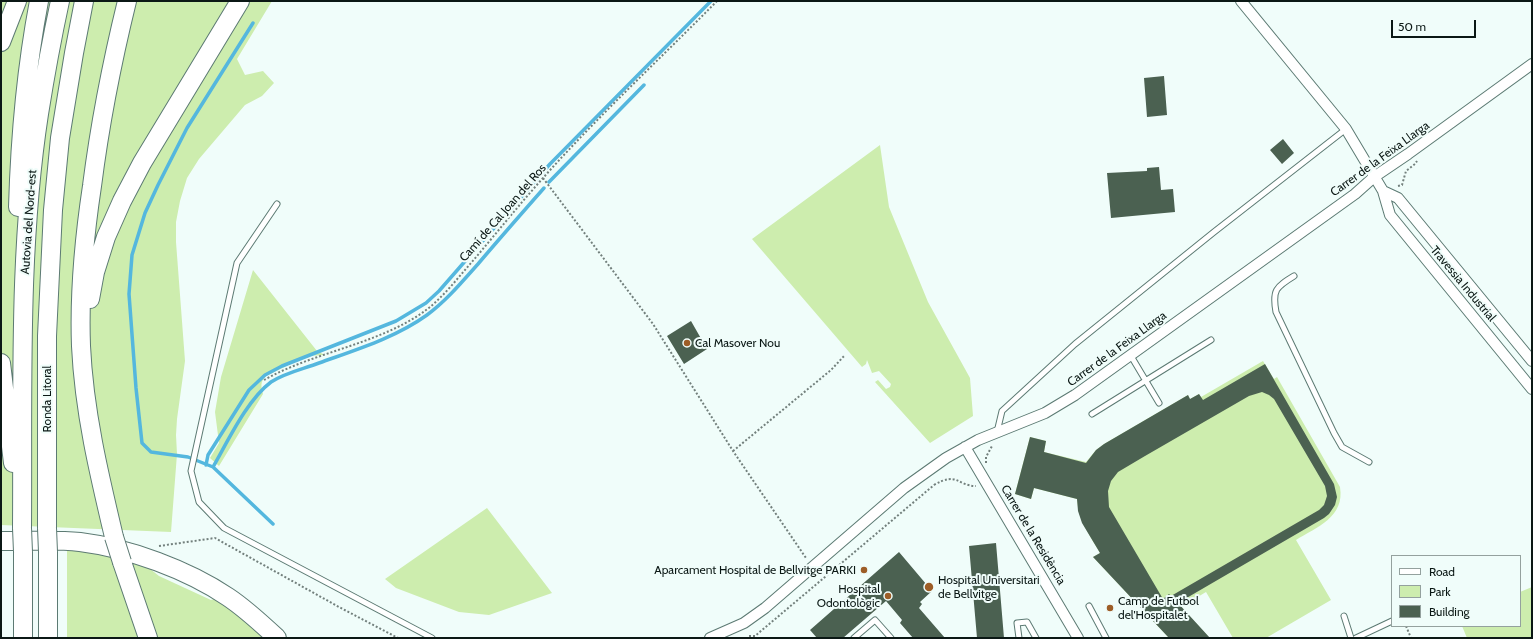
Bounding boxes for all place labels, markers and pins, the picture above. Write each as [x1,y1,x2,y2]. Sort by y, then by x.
place label: Cal Masover Nou [695,336,780,350]
marker: Cal Masover Nou [682,338,692,348]
place label: Aparcament Hospital de Bellvitge PARKI [654,563,856,577]
marker: Aparcament Hospital de Bellvitge PARKI [859,565,869,575]
place label: Hospital Universitari de Bellvitge [938,573,1040,601]
marker: Hospital Universitari de Bellvitge [923,581,935,593]
place label: Hospital Odontològic [817,582,880,610]
marker: Hospital Odontològic [883,591,893,601]
place label: Camp de Futbol del'Hospitalet [1118,594,1199,622]
marker: Camp de Futbol del'Hospitalet [1105,603,1115,613]

